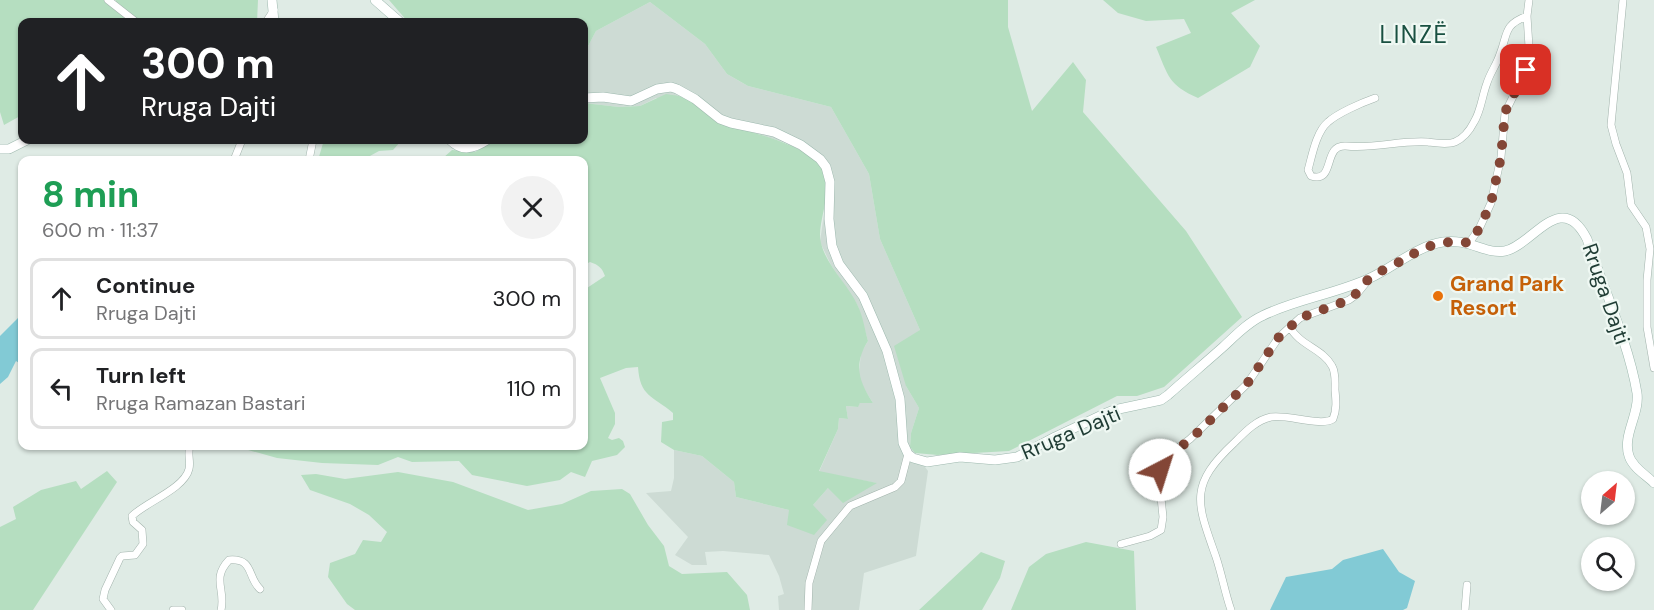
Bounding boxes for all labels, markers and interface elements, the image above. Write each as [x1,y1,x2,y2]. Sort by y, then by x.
district label: LINZË [1380,19,1448,50]
text: 300 m [141,36,275,91]
icon: ahead [42,42,120,120]
pin [1500,44,1551,95]
icon: arrive [1509,53,1542,86]
text: Rruga Dajti [141,89,276,124]
text: 8 min [42,171,139,218]
button: close [501,176,564,239]
text: 600 m · 11:37 [42,217,158,243]
street label: Rruga Dajti [1576,240,1636,348]
place label: Grand Park Resort [1450,270,1564,322]
text: Continue [96,271,195,300]
icon: ahead [45,282,78,315]
text: 300 m [492,284,561,313]
marker: Grand Park Resort [1431,289,1445,303]
text: Rruga Dajti [96,300,196,326]
text: Turn left [96,361,186,390]
icon: left [45,372,78,405]
text: 110 m [507,374,561,403]
text: Rruga Ramazan Bastari [96,390,306,416]
street label: Rruga Dajti [1017,400,1125,466]
position arrow [1128,438,1192,502]
north arrow [1581,471,1635,525]
map controls [1581,471,1635,591]
button: search [1581,537,1635,591]

